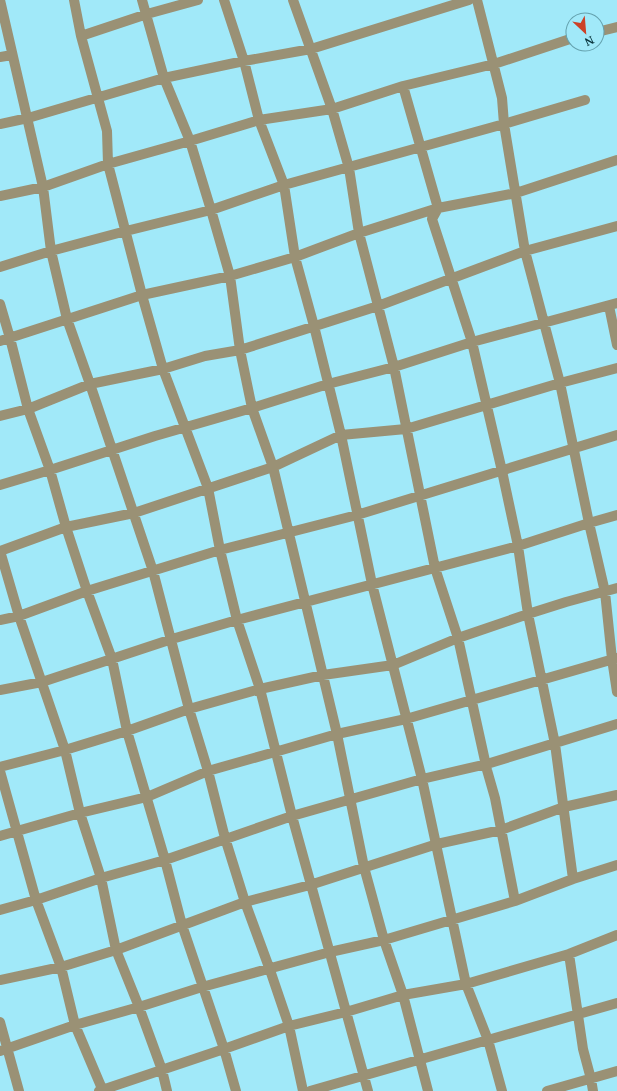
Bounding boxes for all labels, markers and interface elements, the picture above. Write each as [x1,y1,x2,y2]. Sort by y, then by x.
north arrow [565,12,605,52]
text: N [582,33,597,50]

